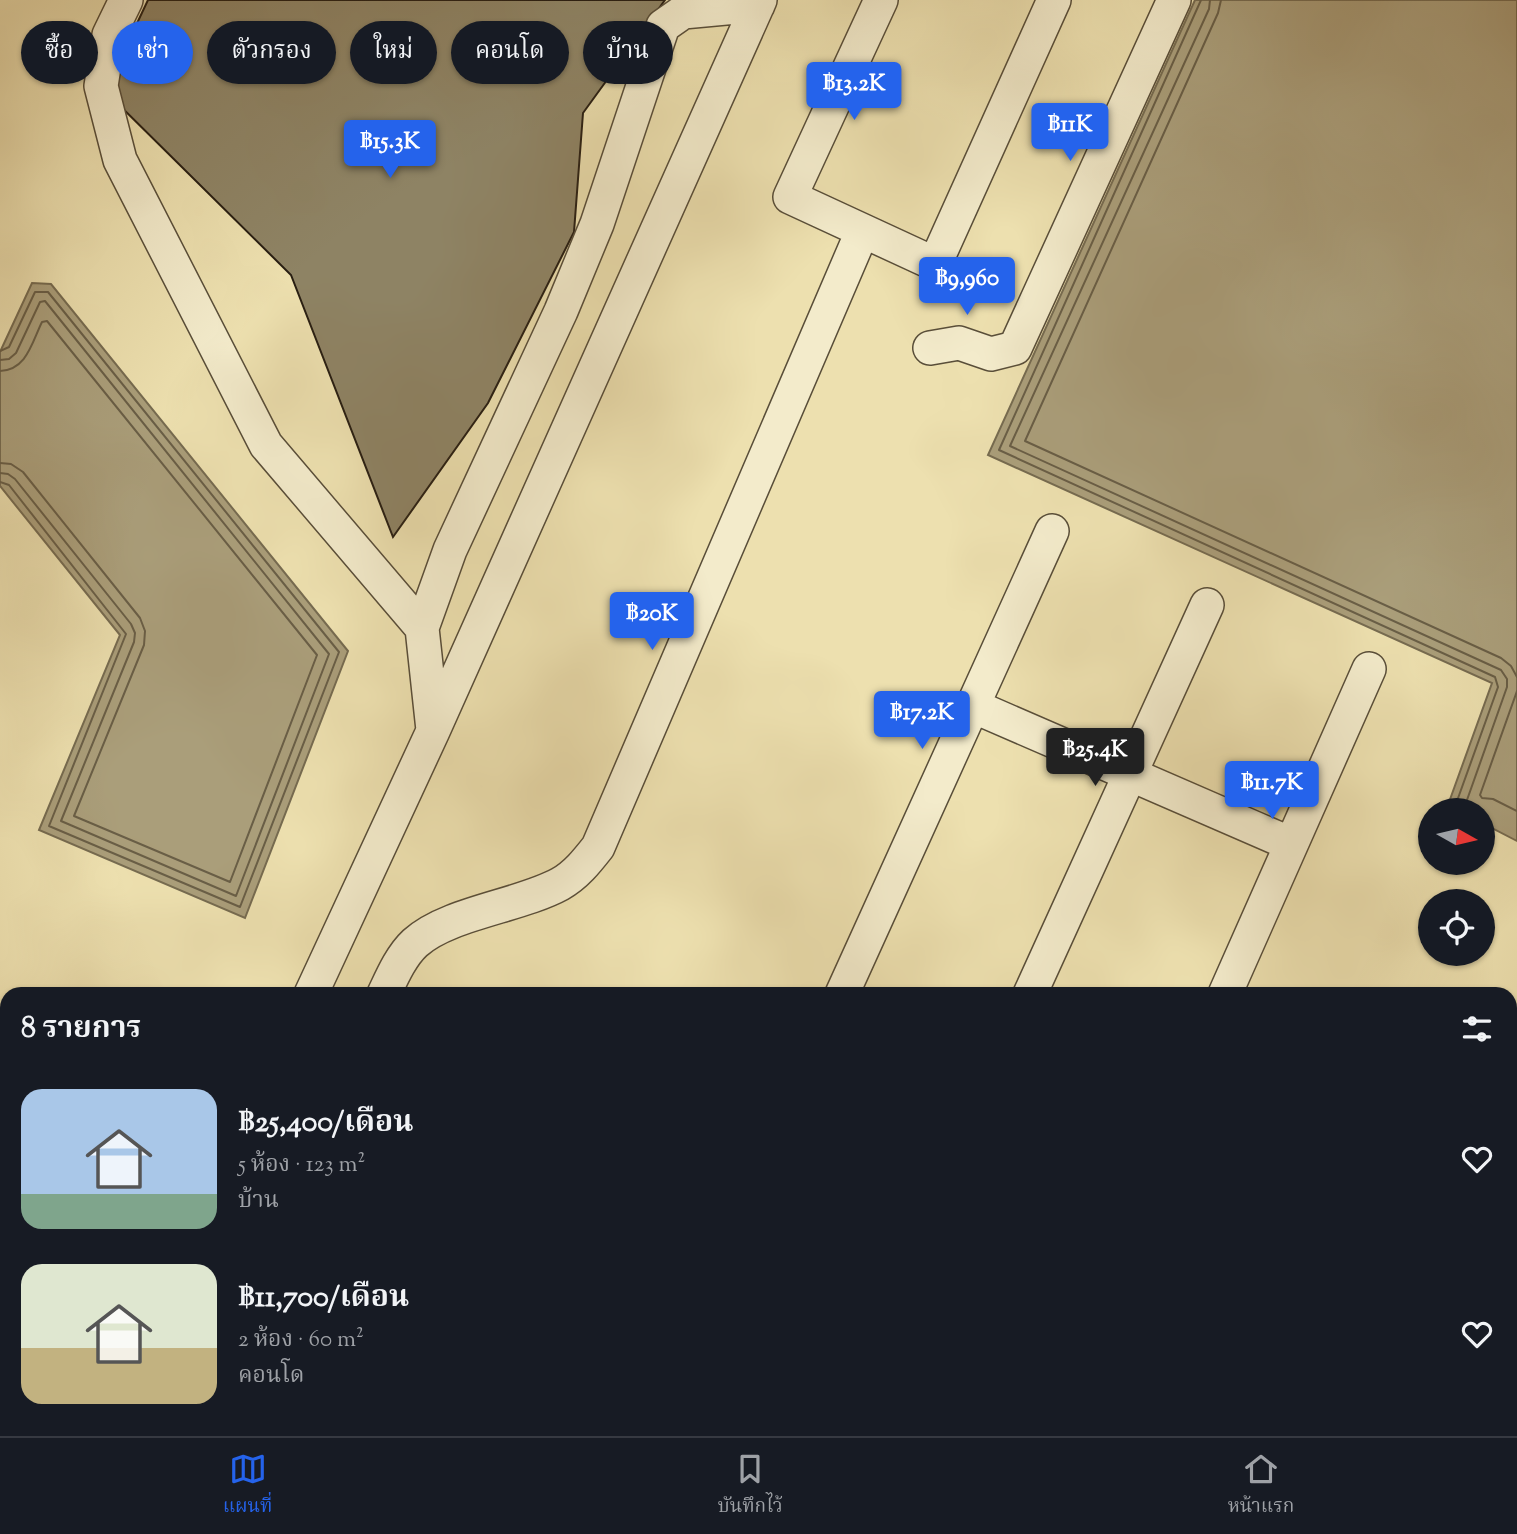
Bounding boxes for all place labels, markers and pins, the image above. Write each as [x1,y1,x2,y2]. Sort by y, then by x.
pin: ฿13.2K [797,62,911,122]
pin: ฿11K [1029,104,1111,163]
pin: ฿15.3K [333,120,447,180]
pin: ฿9,960 [910,258,1024,317]
pin: ฿20K [611,592,693,652]
pin: ฿17.2K [865,692,979,751]
pin: ฿25.4K [1038,728,1152,788]
pin: ฿11.7K [1215,762,1329,821]

